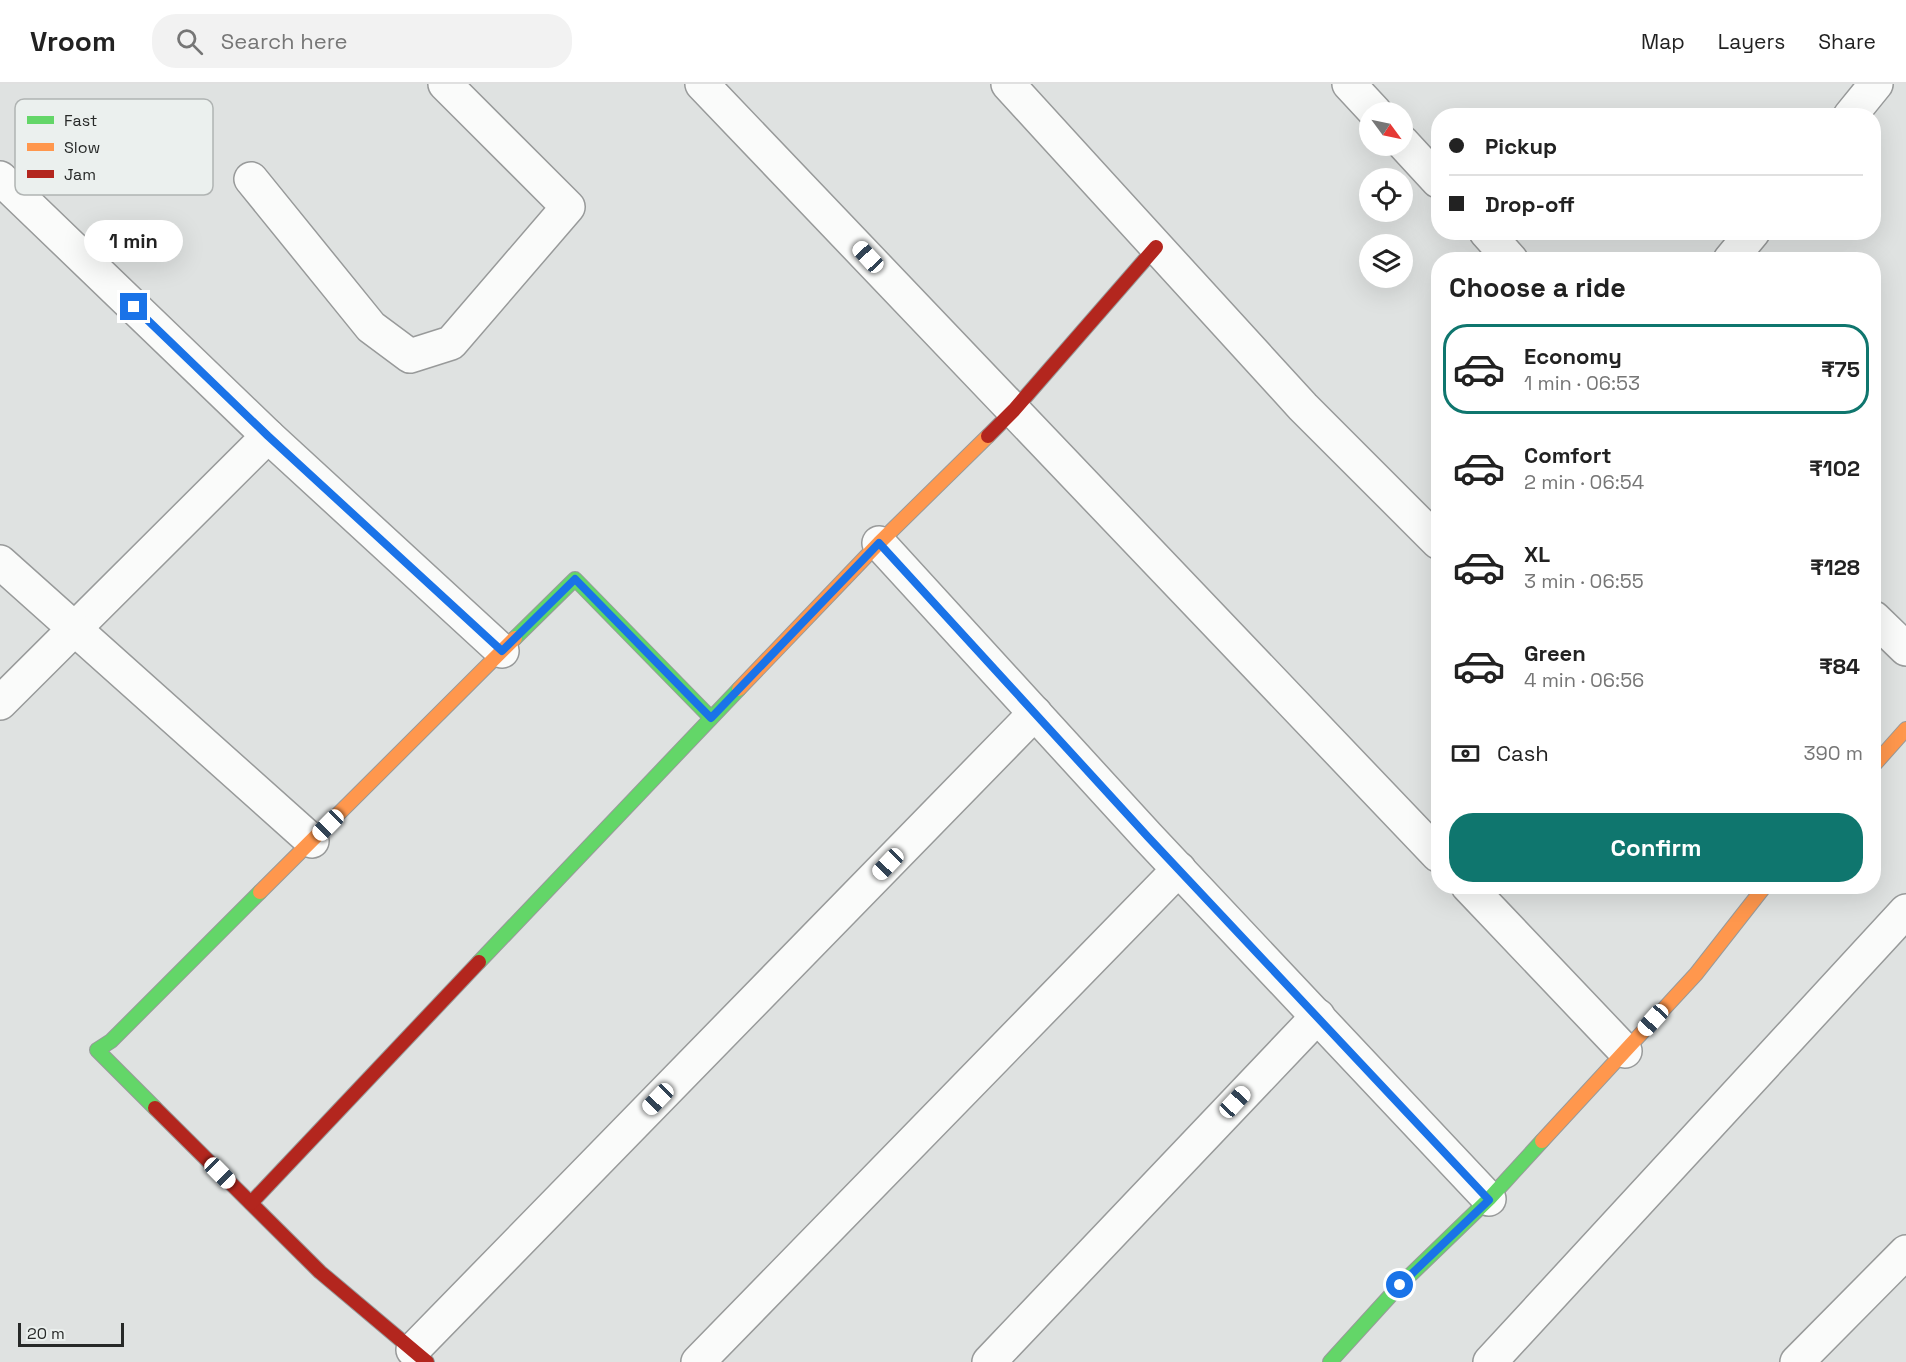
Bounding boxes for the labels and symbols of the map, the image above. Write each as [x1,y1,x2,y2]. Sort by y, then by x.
legend [15,99,213,195]
north arrow [1359,102,1413,156]
text: Fast [64,110,97,131]
text: Slow [64,137,100,158]
text: Jam [64,164,96,185]
callout: 1 min [84,220,184,262]
car [849,238,887,276]
route end [120,293,147,320]
car [309,806,347,844]
car [869,845,907,883]
car [1634,1001,1672,1039]
car [639,1080,677,1118]
car [1216,1083,1254,1121]
car [201,1154,239,1192]
route start [1386,1271,1413,1298]
scale bar [18,1320,124,1348]

